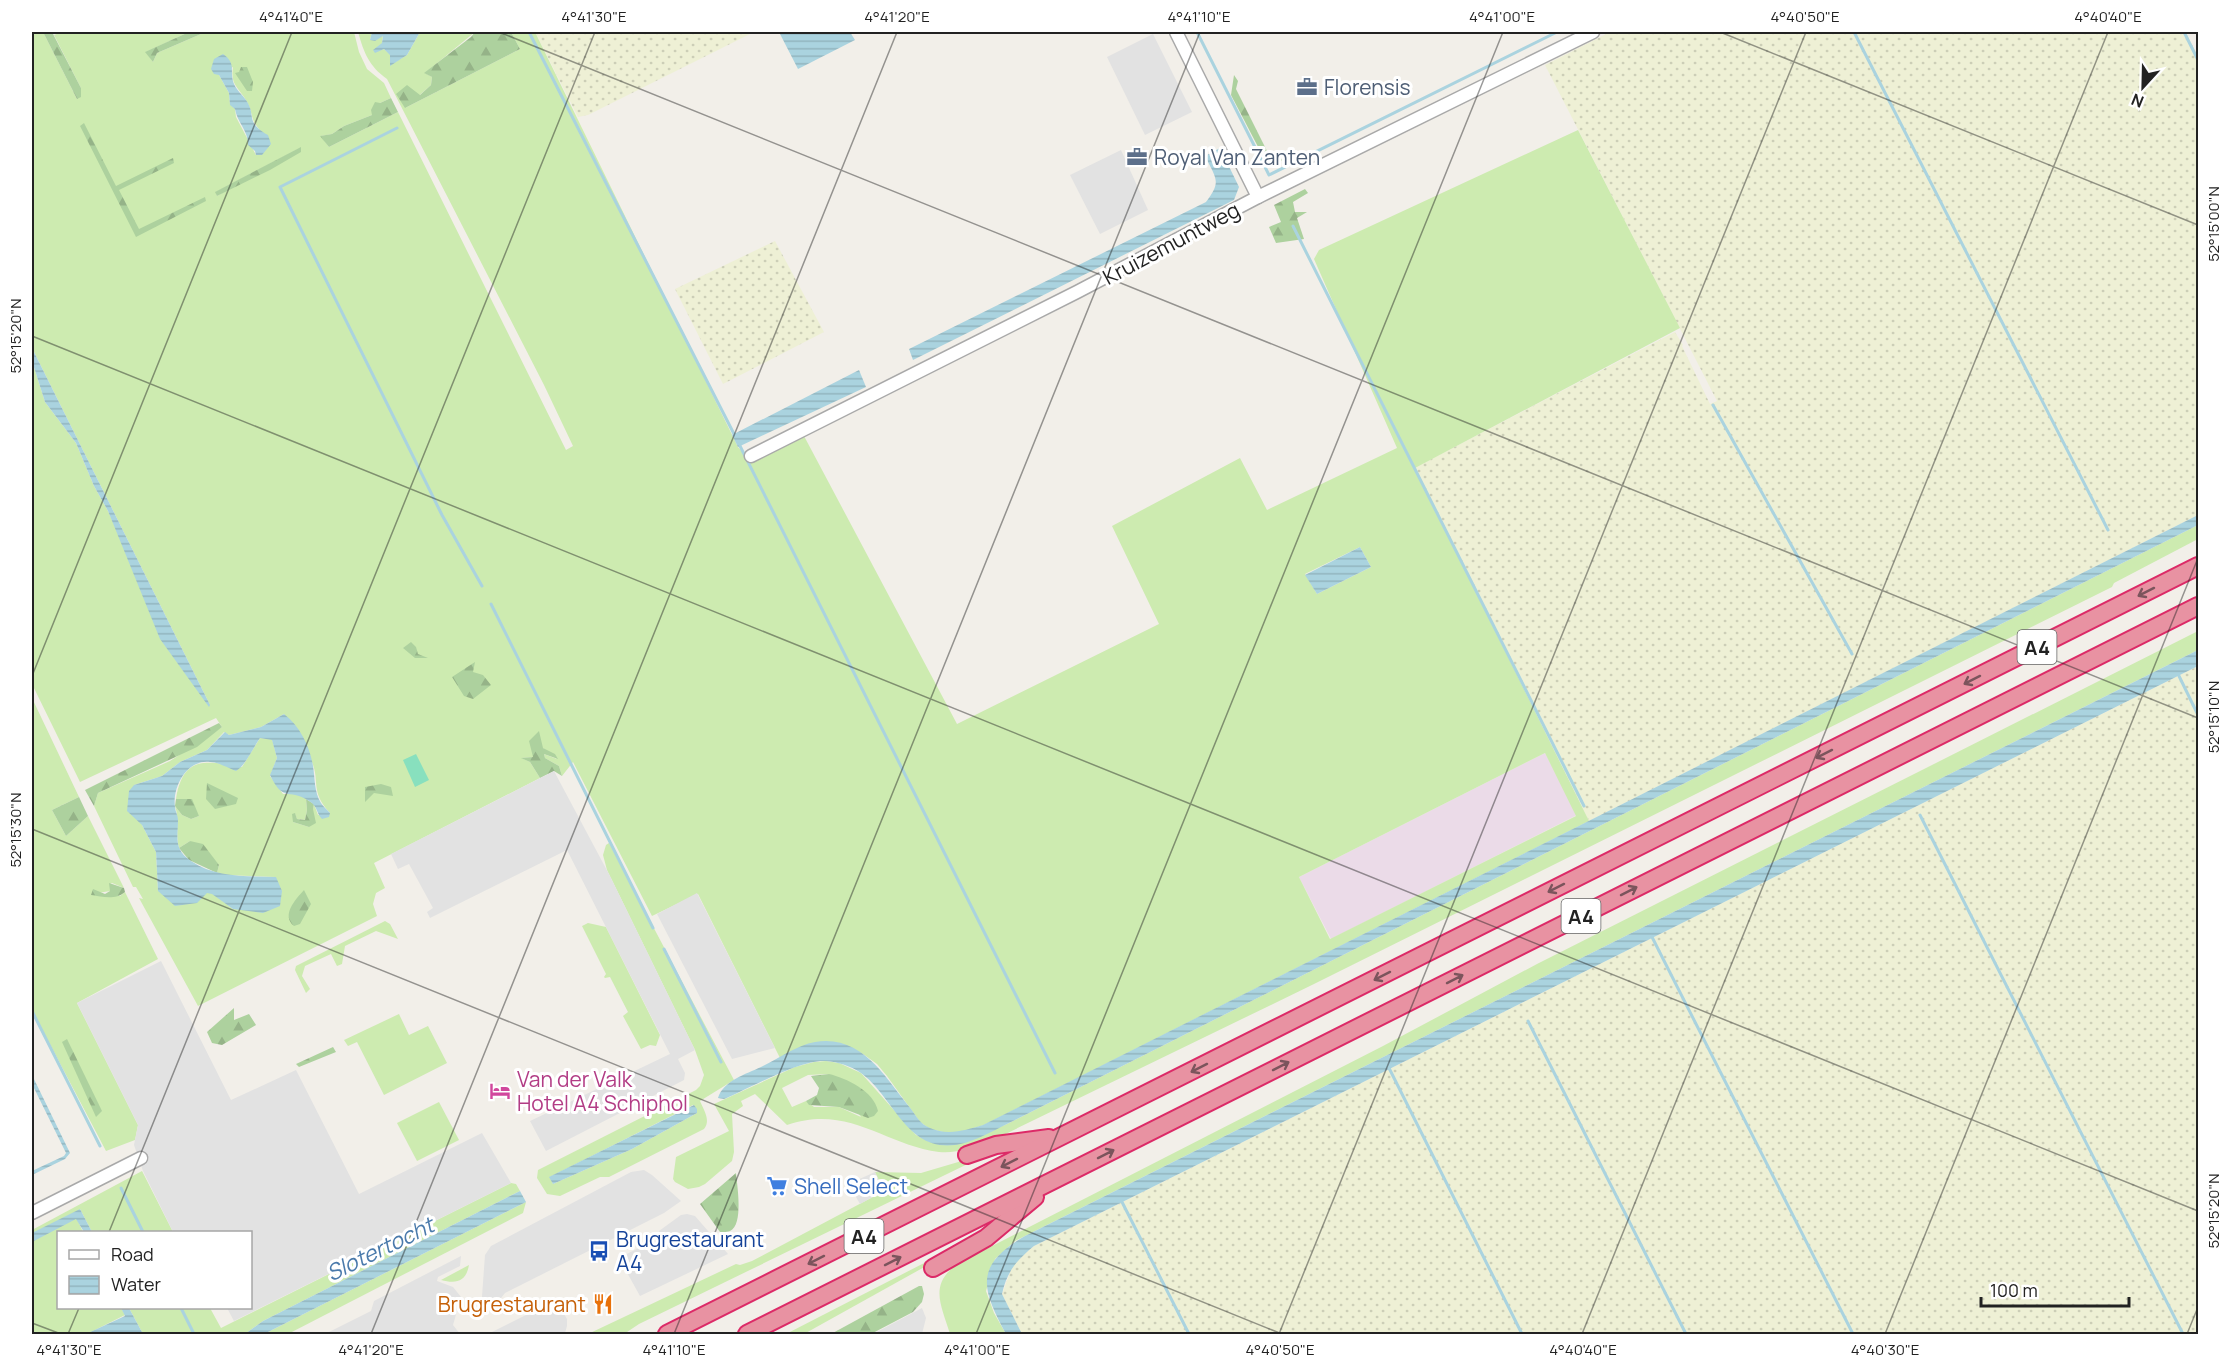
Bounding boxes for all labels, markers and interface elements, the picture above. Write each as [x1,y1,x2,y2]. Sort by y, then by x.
text: 4°41'40"E [259,6,323,27]
text: 4°41'30"E [561,6,627,27]
text: 4°41'20"E [864,6,930,27]
text: 4°41'10"E [1168,6,1230,27]
text: 4°41'00"E [1469,6,1535,27]
text: 4°40'50"E [1770,6,1840,27]
text: 4°40'40"E [2074,6,2142,27]
north arrow [2113,57,2173,117]
place label: Florensis [1324,73,1411,101]
office icon: Florensis [1295,75,1319,99]
text: N [2128,89,2147,113]
place label: Royal Van Zanten [1154,143,1320,171]
office icon: Royal Van Zanten [1125,145,1149,169]
text: 52°15'00"N [2203,186,2224,262]
street label: Kruizemuntweg [1098,195,1244,291]
text: 52°15'20"N [5,298,26,374]
one-way arrow [2138,587,2156,598]
road number: A4 [2018,630,2056,664]
one-way arrow [1963,674,1981,686]
text: 52°15'10"N [2203,681,2224,753]
one-way arrow [1816,749,1834,760]
text: 52°15'30"N [5,793,26,867]
one-way arrow [1547,883,1565,895]
one-way arrow [1620,885,1638,897]
road number: A4 [1562,899,1600,933]
one-way arrow [1373,971,1391,982]
one-way arrow [1446,973,1463,985]
one-way arrow [1271,1060,1289,1072]
one-way arrow [1190,1063,1208,1074]
place label: Van der Valk Hotel A4 Schiphol [517,1065,688,1117]
hotel icon: Van der Valk Hotel A4 Schiphol [488,1079,512,1103]
one-way arrow [1097,1147,1115,1159]
one-way arrow [1001,1158,1019,1170]
place label: Shell Select [794,1172,908,1200]
text: 52°15'20"N [2203,1173,2224,1249]
supermarket icon: Shell Select [765,1174,789,1198]
water label: Slotertocht [321,1209,441,1288]
road number: A4 [844,1219,884,1253]
place label: Brugrestaurant A4 [616,1225,764,1277]
legend [57,1231,252,1309]
bus stop icon: Brugrestaurant A4 [587,1239,611,1263]
text: Road [111,1242,154,1266]
one-way arrow [808,1254,826,1266]
one-way arrow [884,1255,902,1266]
scale bar [1981,1270,2130,1308]
text: Water [111,1272,161,1296]
text: 100 m [1990,1278,2038,1302]
place label: Brugrestaurant [438,1290,586,1318]
restaurant icon: Brugrestaurant [591,1292,615,1316]
text: 4°41'30"E [36,1339,102,1360]
text: 4°41'20"E [338,1339,404,1360]
text: 4°41'10"E [643,1339,705,1360]
text: 4°41'00"E [944,1339,1010,1360]
text: 4°40'50"E [1245,1339,1315,1360]
text: 4°40'40"E [1549,1339,1617,1360]
text: 4°40'30"E [1851,1339,1919,1360]

